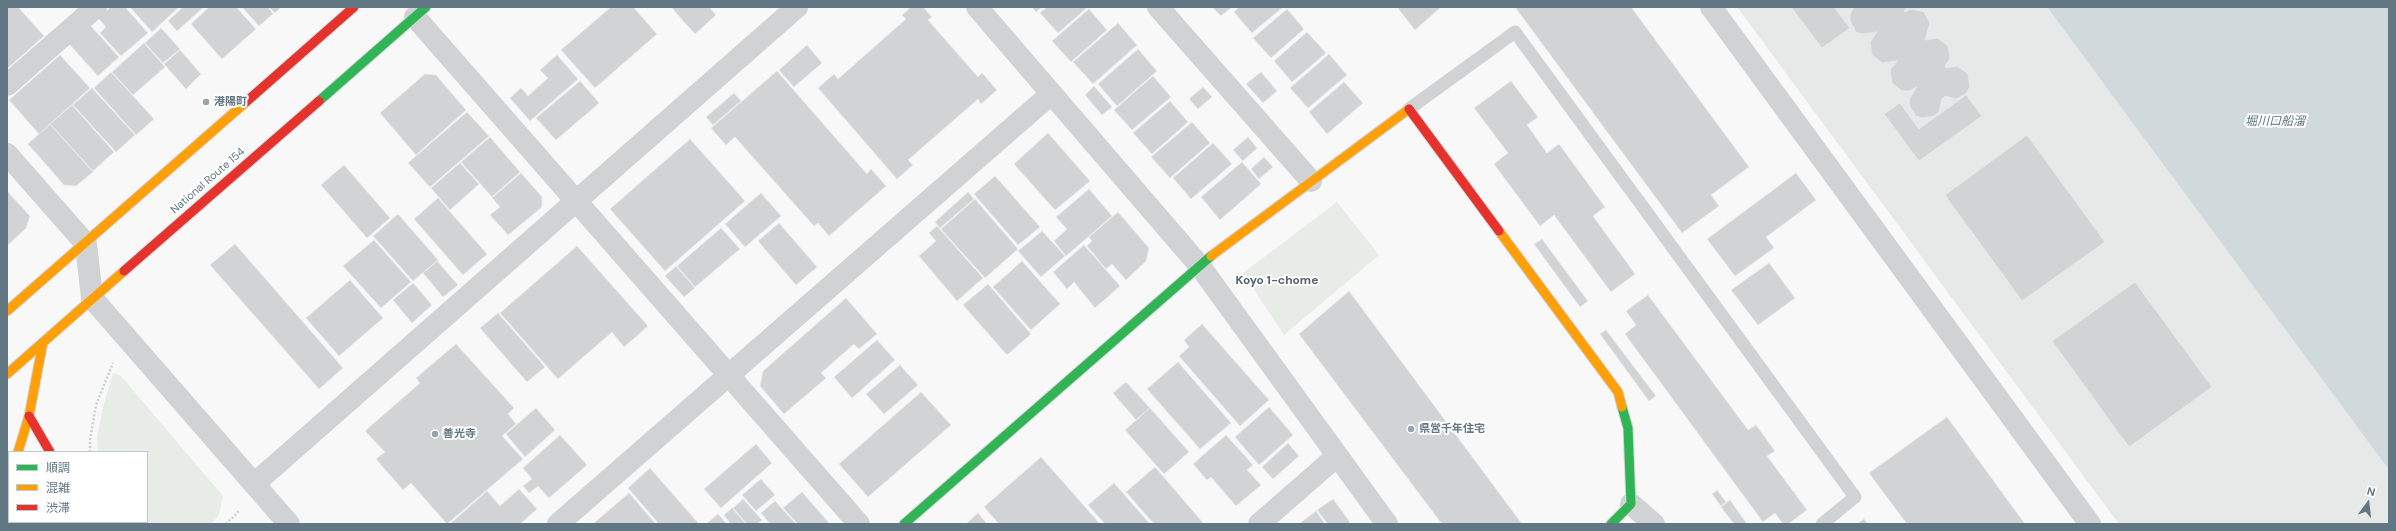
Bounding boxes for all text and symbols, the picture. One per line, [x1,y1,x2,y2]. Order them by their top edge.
place label: 港陽町 [214,95,247,109]
marker: 港陽町 [201,97,211,107]
water label: 堀川口船溜 [2245,115,2305,129]
street label: National Route 154 [168,145,248,217]
district label: Koyo 1-chome [1236,274,1318,288]
place label: 県営千年住宅 [1419,422,1485,436]
marker: 県営千年住宅 [1406,424,1416,434]
place label: 善光寺 [443,427,476,441]
marker: 善光寺 [430,429,440,439]
legend [8,451,148,523]
text: 順調 [46,460,70,476]
text: 混雑 [46,480,70,496]
north arrow [2348,483,2388,523]
text: N [2365,484,2377,499]
text: 渋滞 [46,500,70,516]

